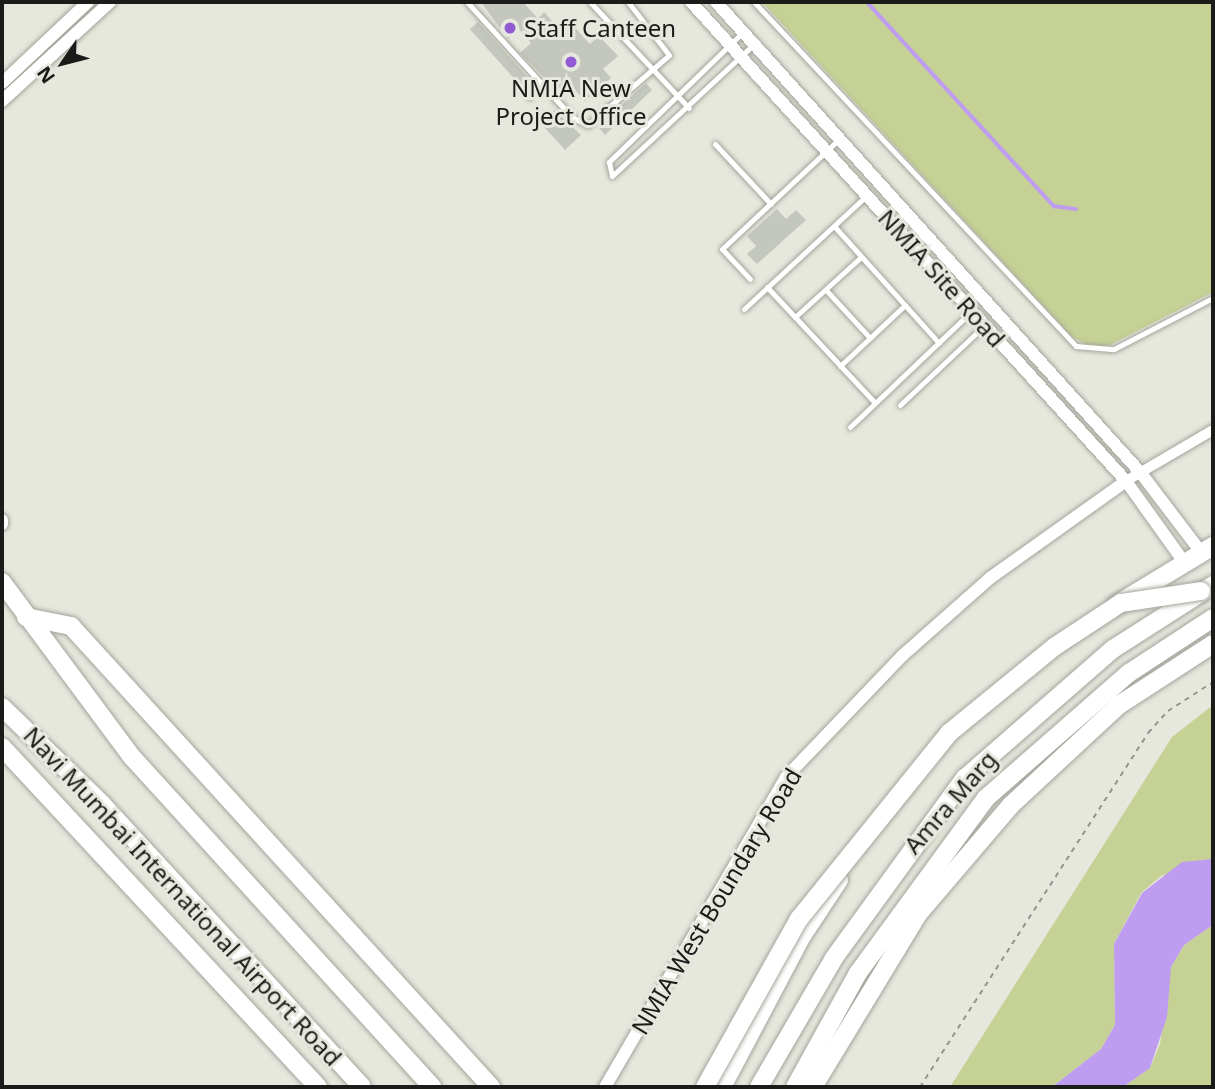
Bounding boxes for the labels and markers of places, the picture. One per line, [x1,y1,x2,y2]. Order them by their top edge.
place label: Staff Canteen [524,14,676,42]
marker: Staff Canteen [502,20,518,36]
marker: NMIA New Project Office [563,54,579,70]
place label: NMIA New Project Office [495,74,647,130]

